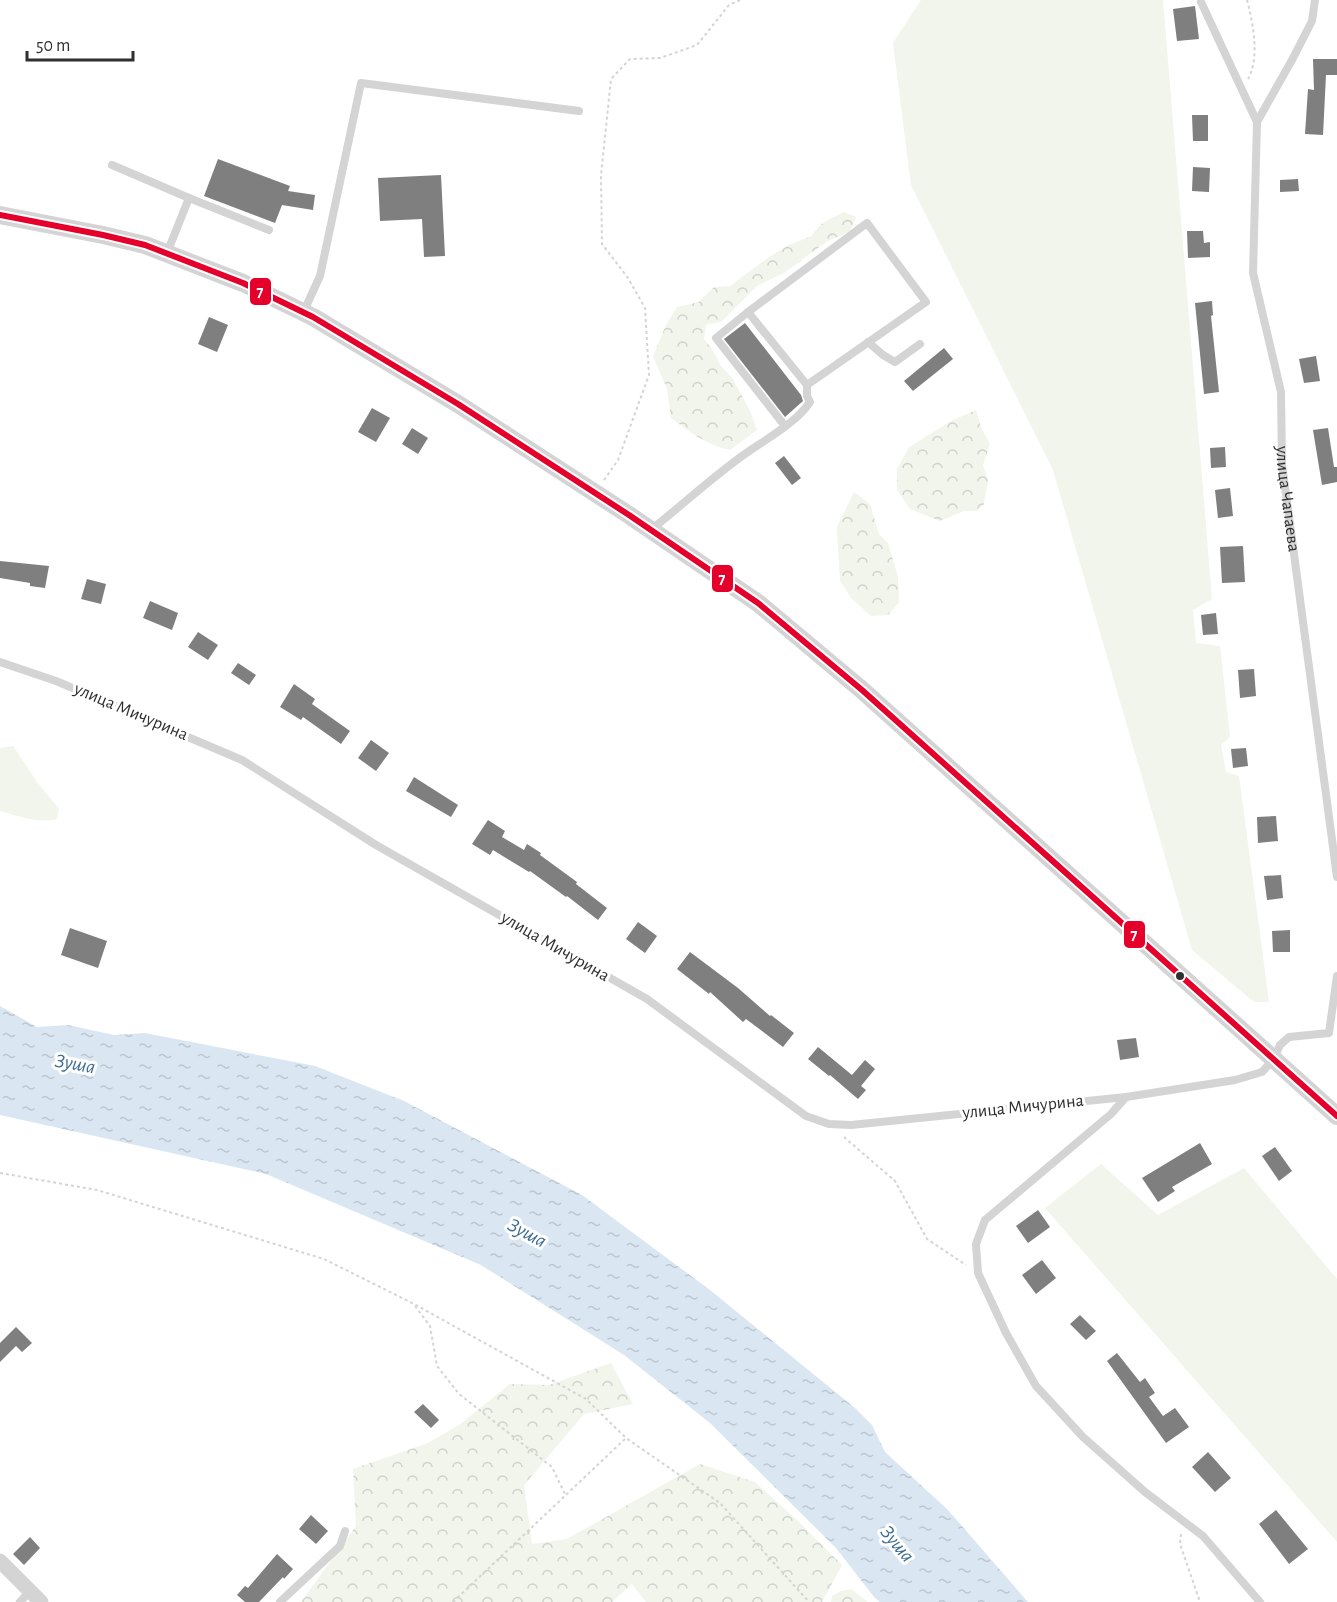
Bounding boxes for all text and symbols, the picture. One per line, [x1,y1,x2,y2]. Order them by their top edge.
scale bar [27,24,134,62]
text: 50 m [36,37,70,55]
line badge: 7 [249,277,272,306]
text: 7 [257,284,264,300]
street label: улица Чапаева [1273,445,1303,553]
line badge: 7 [711,564,734,593]
text: 7 [719,571,726,587]
street label: улица Мичурина [70,680,191,744]
street label: улица Мичурина [497,908,612,985]
line badge: 7 [1123,920,1146,949]
text: 7 [1131,927,1138,943]
unlabelled marker [1174,970,1186,982]
water label: Зуша [53,1051,97,1077]
street label: улица Мичурина [960,1092,1085,1122]
water label: Зуша [504,1215,550,1251]
water label: Зуша [876,1522,918,1566]

